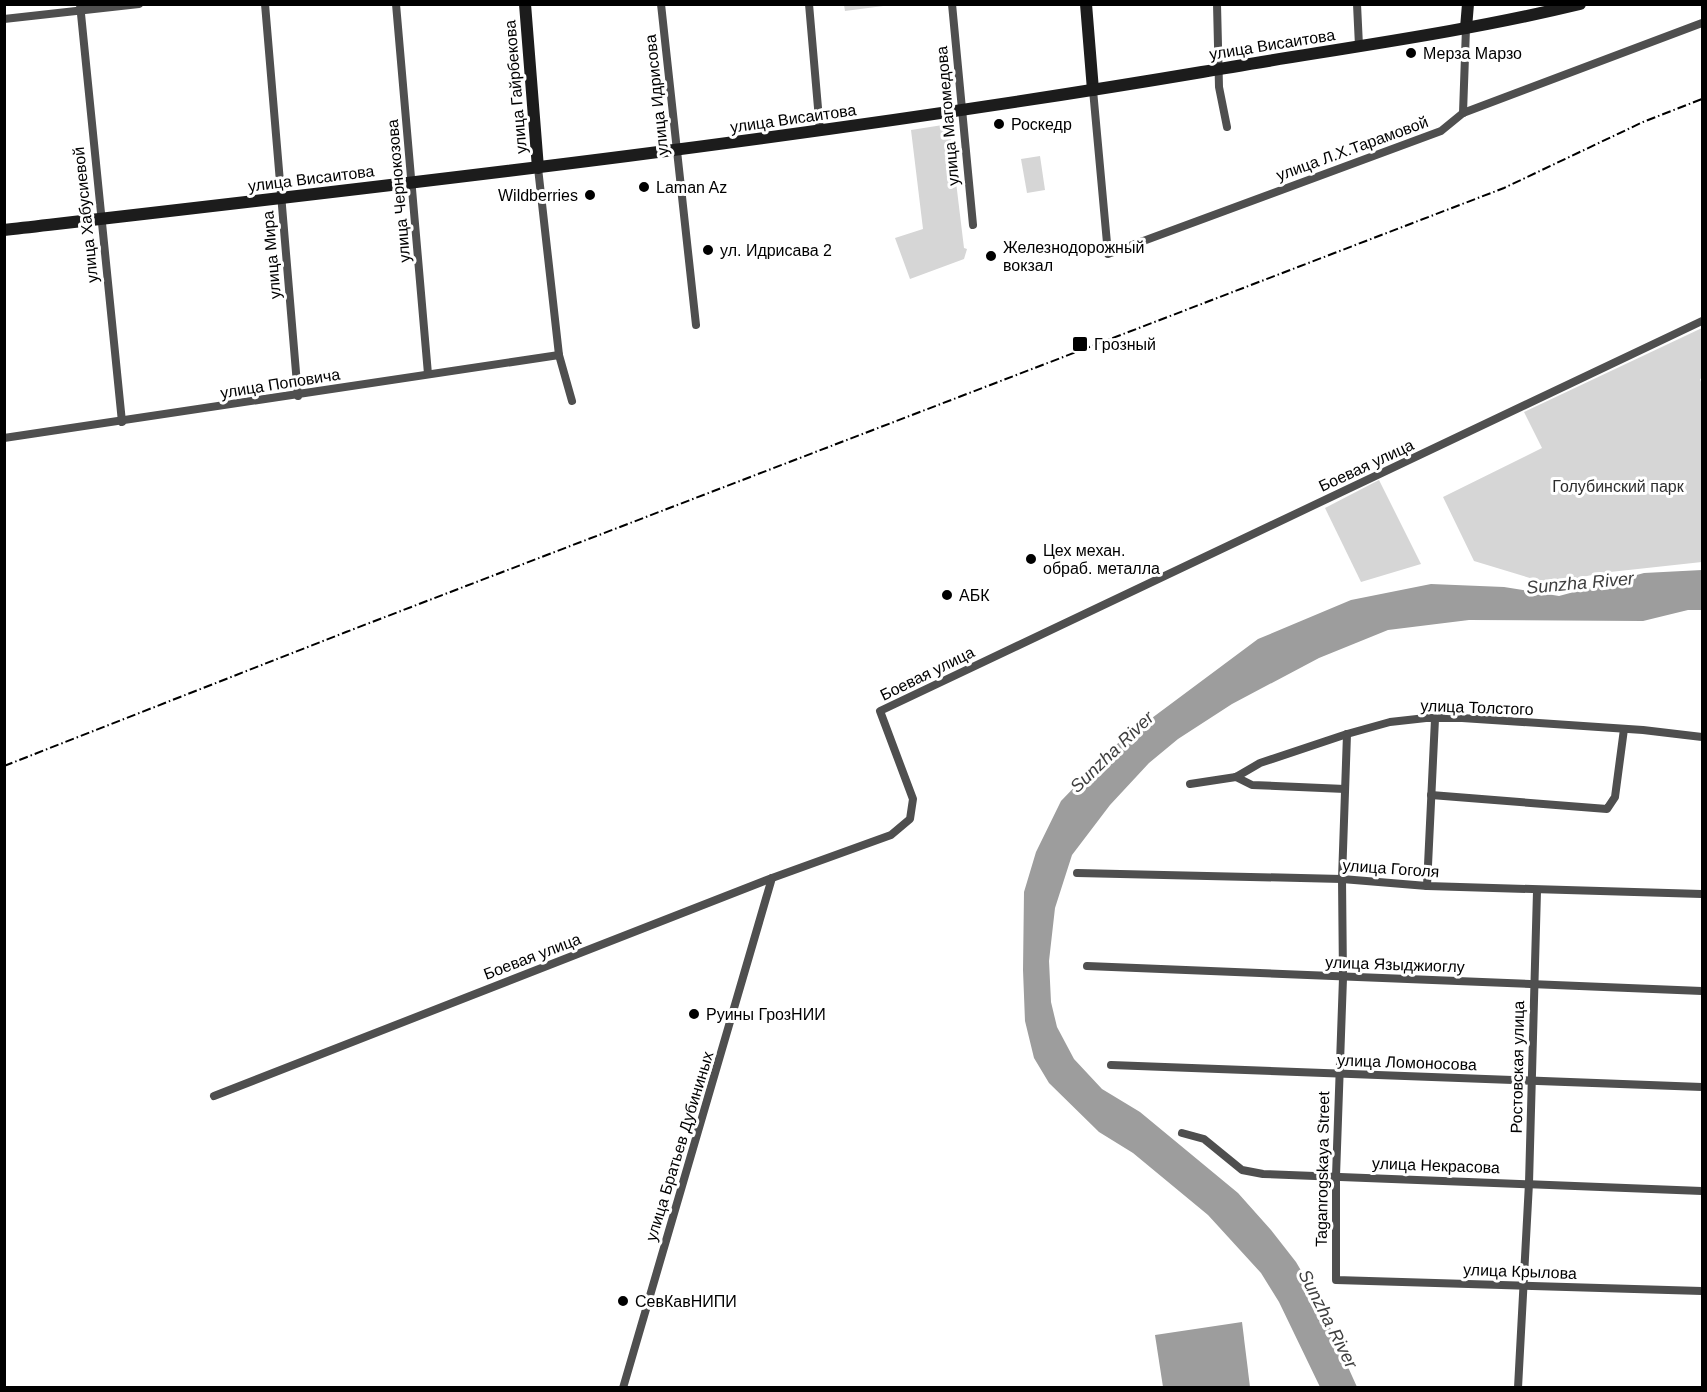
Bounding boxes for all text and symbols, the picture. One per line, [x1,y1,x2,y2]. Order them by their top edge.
street label: улица Гайрбекова [501,19,530,154]
street label: улица Висаитова [1208,26,1336,63]
street label: улица Идрисова [642,34,671,156]
street label: улица Магомедова [933,45,962,187]
place label: Мерза Марзо [1423,45,1522,62]
marker: Мерза Марзо [1404,46,1418,60]
street label: улица Висаитова [729,101,857,136]
street label: улица Л.Х.Тарамовой [1274,113,1430,184]
place label: Роскедр [1011,116,1072,133]
marker: Роскедр [992,117,1006,131]
street label: улица Чернокозова [384,118,413,263]
street label: улица Хабусиевой [70,146,101,284]
street label: улица Висаитова [247,162,375,195]
place label: Laman Az [656,179,727,196]
marker: Laman Az [637,180,651,194]
place label: Wildberries [498,187,578,204]
marker: Wildberries [583,188,597,202]
street label: улица Мира [259,210,284,300]
place label: Железнодорожный вокзал [1003,239,1144,274]
place label: ул. Идрисава 2 [720,242,832,259]
marker: ул. Идрисава 2 [701,243,715,257]
marker: Железнодорожный вокзал [984,249,998,263]
marker: Грозный [1071,335,1089,353]
place label: Грозный [1094,336,1156,353]
street label: улица Поповича [219,366,341,401]
street label: Боевая улица [1316,436,1416,495]
park label: Голубинский парк [1552,478,1685,495]
place label: Цех механ. обраб. металла [1043,542,1160,577]
marker: Цех механ. обраб. металла [1024,552,1038,566]
water label: Sunzha River [1525,568,1636,598]
place label: АБК [959,587,990,604]
marker: АБК [940,588,954,602]
street label: Боевая улица [877,643,977,704]
street label: улица Толстого [1420,697,1534,718]
water label: Sunzha River [1066,707,1159,797]
street label: улица Гоголя [1342,857,1440,880]
street label: Боевая улица [481,930,583,983]
street label: улица Языджиоглу [1325,954,1465,975]
street label: Ростовская улица [1508,1000,1527,1133]
place label: Руины ГрозНИИ [706,1006,826,1023]
marker: Руины ГрозНИИ [687,1007,701,1021]
street label: улица Братьев Дубининых [642,1049,716,1243]
street label: улица Ломоносова [1337,1052,1477,1073]
street label: Taganrogskaya Street [1313,1090,1332,1247]
street label: улица Некрасова [1372,1155,1500,1176]
street label: улица Крылова [1463,1261,1577,1282]
water label: Sunzha River [1295,1266,1362,1373]
place label: СевКавНИПИ [635,1293,737,1310]
marker: СевКавНИПИ [616,1294,630,1308]

